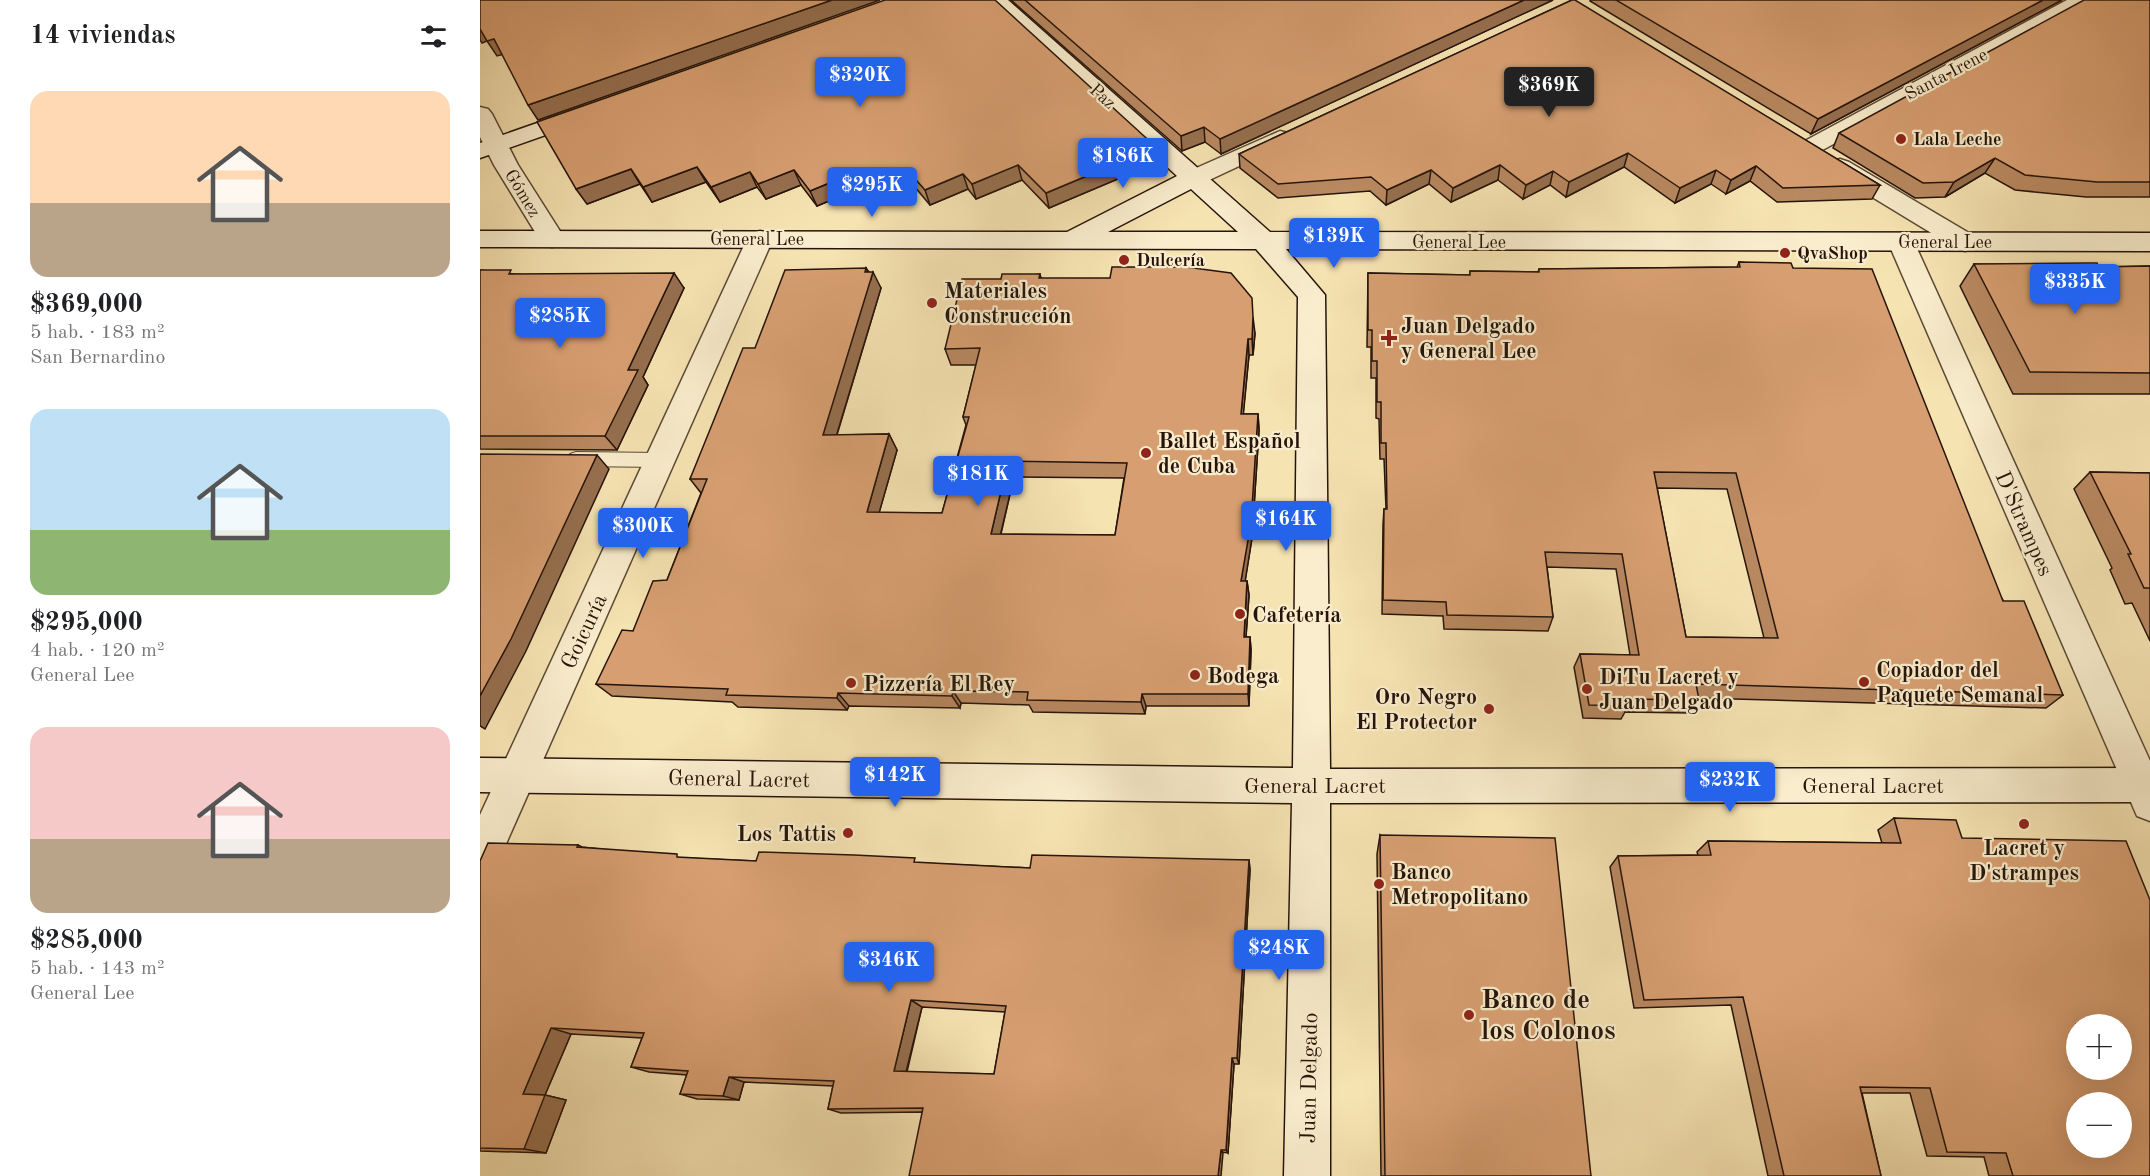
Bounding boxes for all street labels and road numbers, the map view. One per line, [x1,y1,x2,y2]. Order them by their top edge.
street label: Santa Irene [1902,46,1991,104]
street label: Paz [1086,81,1119,113]
street label: Gómez [501,166,543,221]
street label: General Lee [710,231,804,249]
street label: General Lee [1412,234,1506,252]
street label: General Lee [1898,234,1992,252]
street label: D'Strampes [1990,468,2056,580]
street label: Goicuría [558,591,612,673]
street label: General Lacret [668,768,810,792]
street label: General Lacret [1244,776,1386,798]
street label: General Lacret [1802,776,1944,798]
street label: Juan Delgado [1298,1012,1322,1144]

